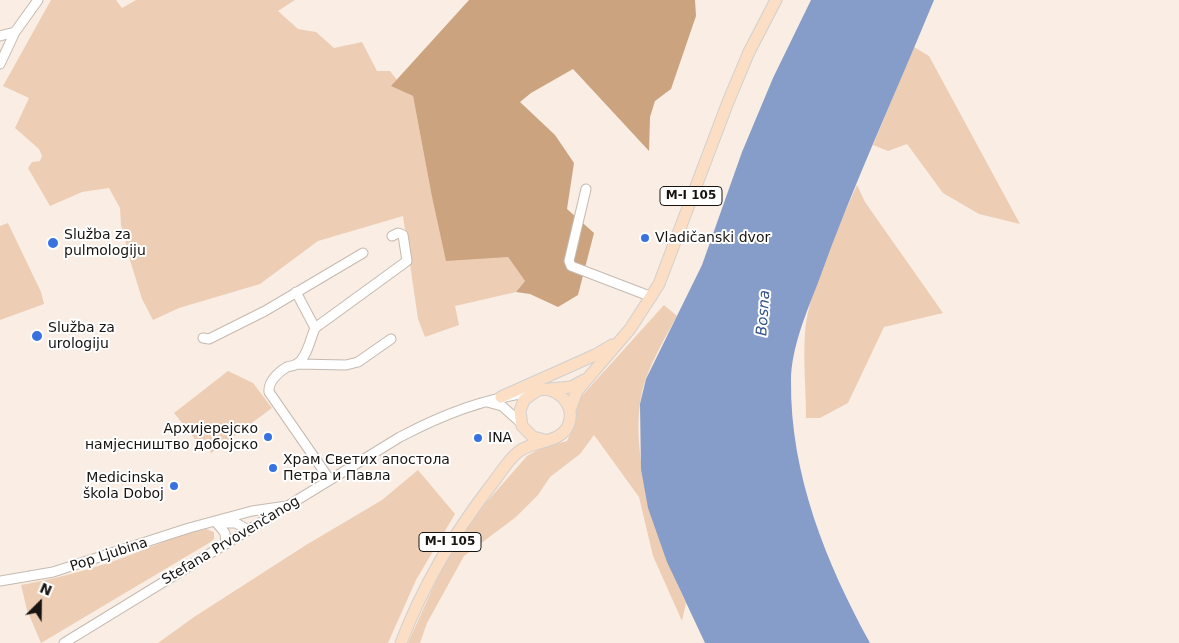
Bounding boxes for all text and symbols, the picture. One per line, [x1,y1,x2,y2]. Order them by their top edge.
road number: M-I 105 [660,187,722,206]
place label: Služba za pulmologiju [64,227,146,260]
place label: Vladičanski dvor [655,230,770,246]
marker: Vladičanski dvor [639,232,651,244]
marker: Služba za pulmologiju [46,236,60,250]
water label: Bosna [753,289,775,337]
place label: Služba za urologiju [48,320,115,352]
marker: Služba za urologiju [30,329,44,343]
place label: Архијерејско намјесништво добојско [85,421,258,454]
place label: INA [488,430,512,446]
marker: Архијерејско намјесништво добојско [262,431,274,443]
marker: INA [472,432,484,444]
place label: Храм Светих апостола Петра и Павла [283,452,450,484]
marker: Храм Светих апостола Петра и Павла [267,462,279,474]
place label: Medicinska škola Doboj [83,470,164,502]
marker: Medicinska škola Doboj [168,480,180,492]
street label: Stefana Prvovenčanog [159,493,303,589]
road number: M-I 105 [419,532,481,552]
street label: Pop Ljubina [68,535,150,575]
north arrow [15,578,65,628]
text: N [37,580,54,599]

